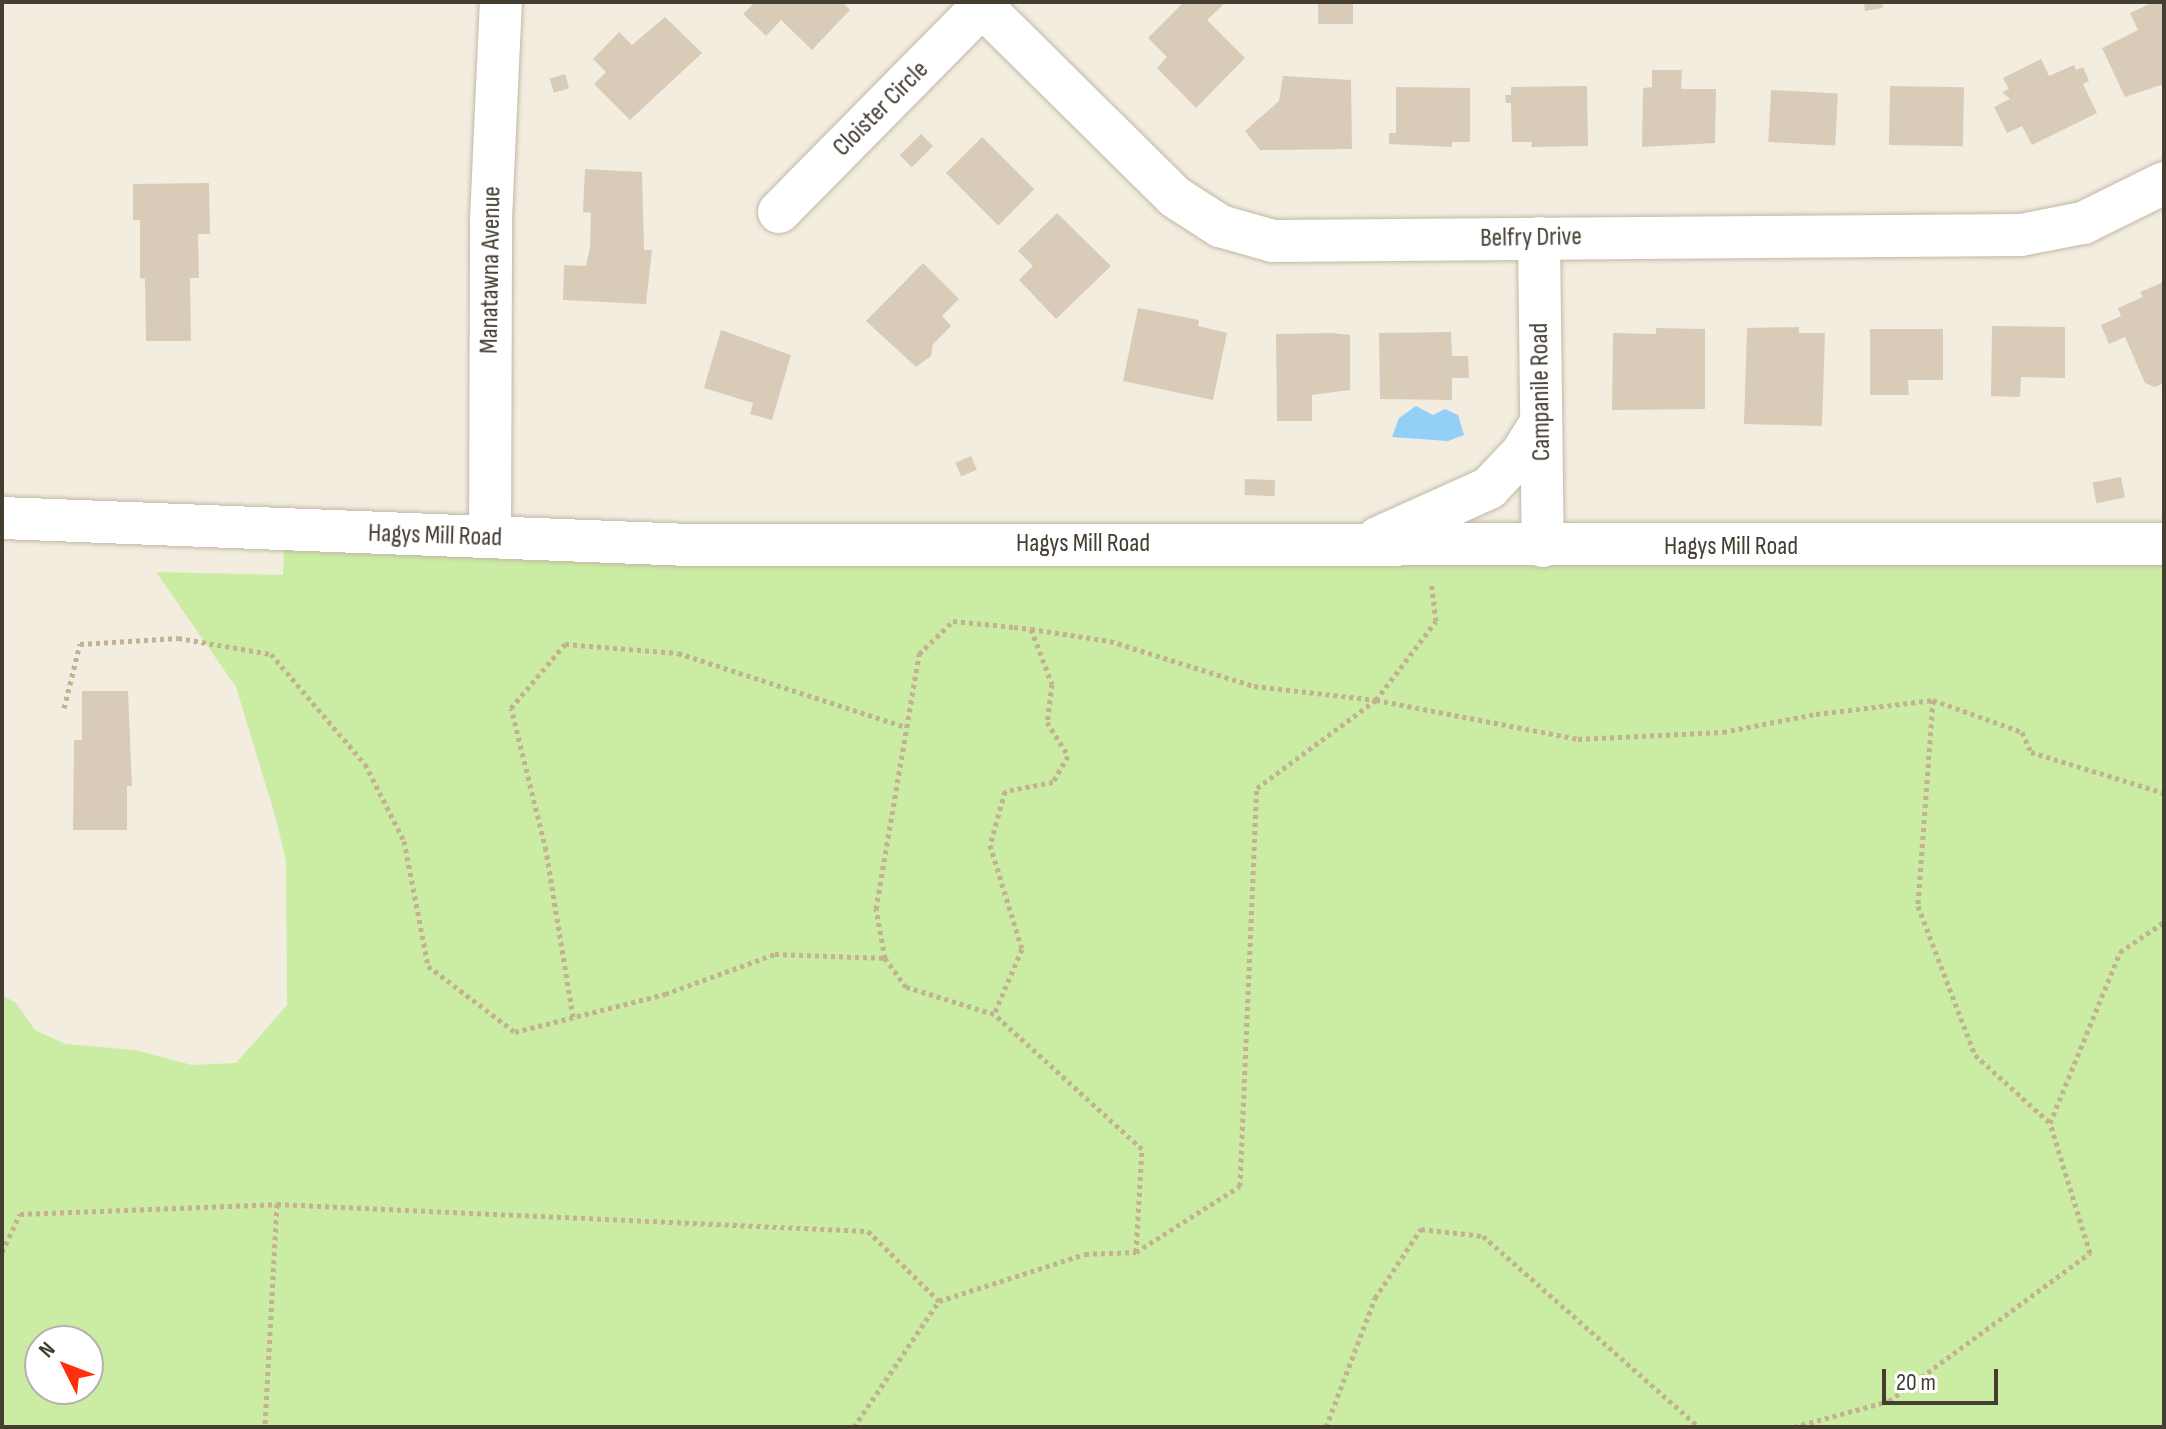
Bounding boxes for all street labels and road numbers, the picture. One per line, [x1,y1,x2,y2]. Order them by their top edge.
street label: Cloister Circle [827,55,935,163]
street label: Manatawna Avenue [474,186,508,354]
street label: Belfry Drive [1480,222,1582,254]
street label: Campanile Road [1524,323,1558,461]
street label: Hagys Mill Road [367,518,503,554]
street label: Hagys Mill Road [1016,528,1150,560]
street label: Hagys Mill Road [1664,531,1798,563]

